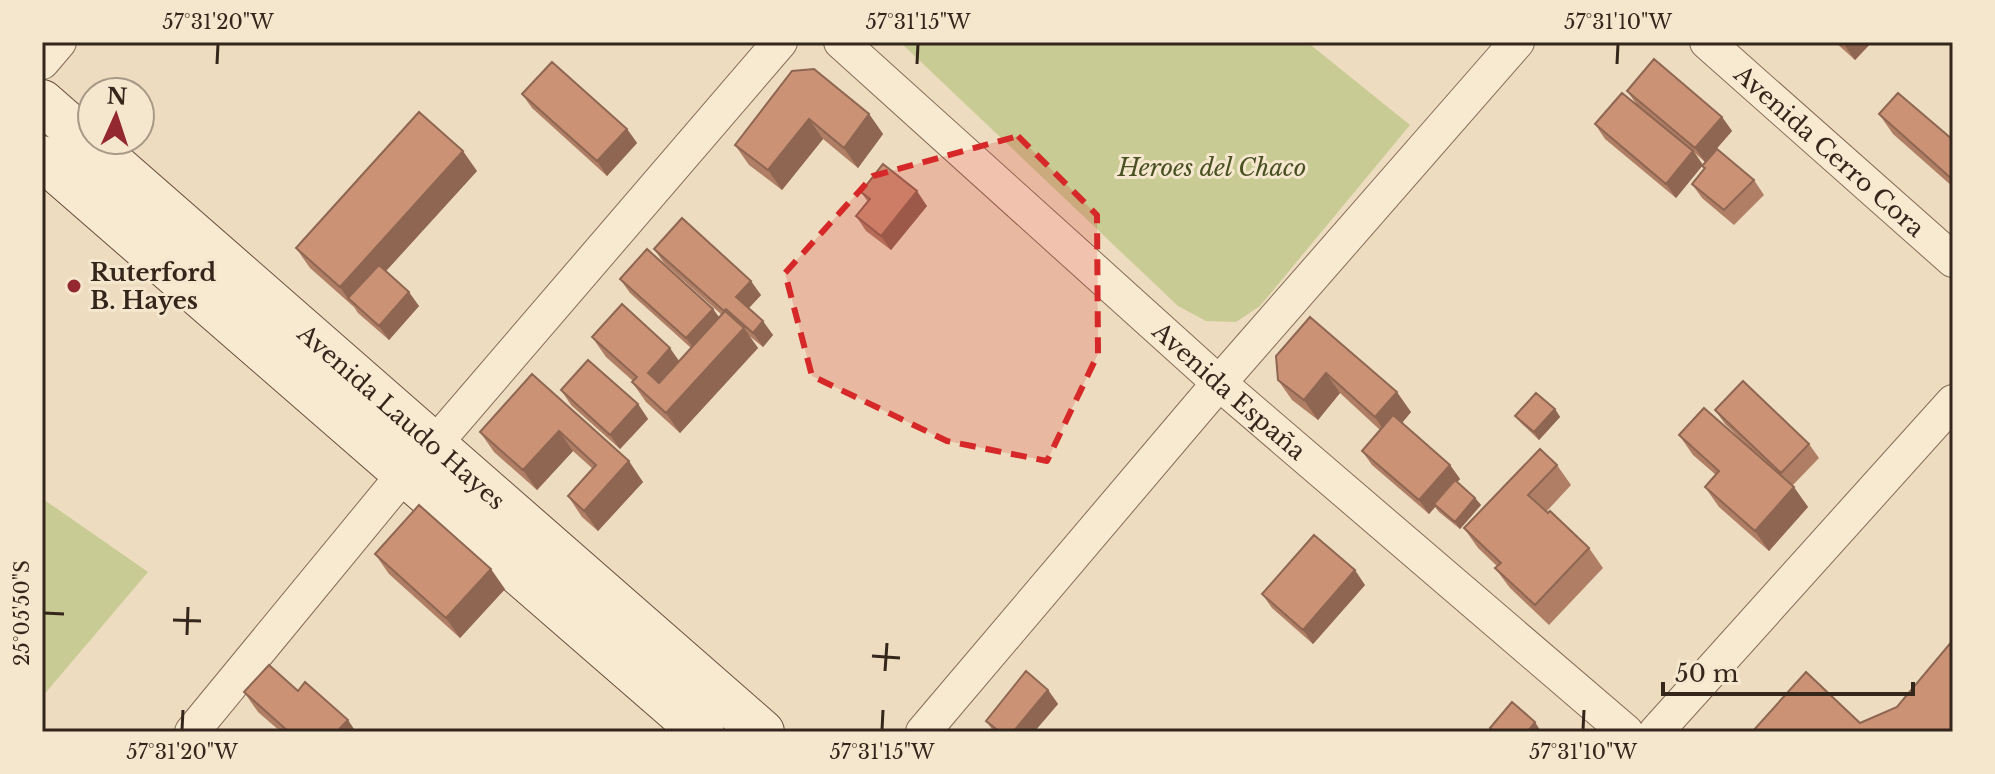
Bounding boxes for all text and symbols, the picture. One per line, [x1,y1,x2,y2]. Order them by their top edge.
text: 57°31'20"W [162,10,274,34]
text: 57°31'15"W [866,10,971,34]
text: 57°31'10"W [1564,10,1672,34]
street label: Avenida Cerro Cora [1728,58,1931,243]
north arrow [76,76,156,156]
text: N [106,83,128,111]
park label: Heroes del Chaco [1117,153,1306,182]
place label: Ruterford B. Hayes [90,258,216,315]
marker: Ruterford B. Hayes [65,277,83,295]
street label: Avenida España [1146,315,1312,466]
street label: Avenida Laudo Hayes [291,318,511,515]
text: 25°05'50"S [10,560,34,666]
scale bar [1663,646,1913,696]
text: 50 m [1675,659,1739,688]
text: 57°31'20"W [126,740,238,764]
text: 57°31'15"W [830,740,935,764]
text: 57°31'10"W [1529,740,1637,764]

